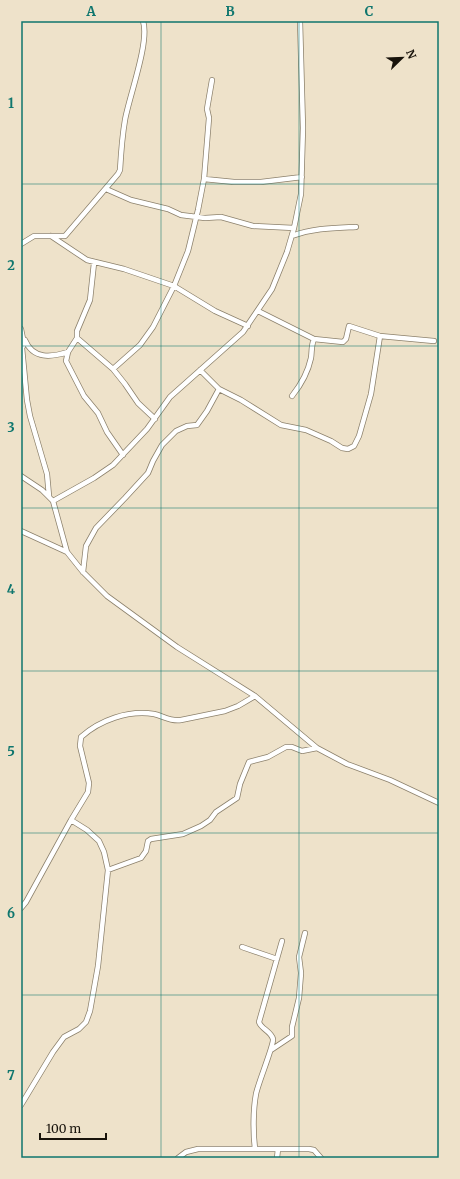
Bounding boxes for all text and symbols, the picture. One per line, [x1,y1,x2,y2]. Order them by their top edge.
text: A [85,3,96,20]
text: B [225,3,235,20]
text: C [365,3,374,20]
north arrow [382,38,422,78]
text: N [403,47,419,61]
text: 1 [8,95,14,112]
text: 2 [7,257,15,274]
text: 3 [7,419,15,436]
text: 4 [7,581,16,598]
text: 5 [7,743,15,760]
text: 6 [7,905,15,922]
text: 7 [7,1067,15,1084]
scale bar [40,1115,106,1141]
text: 100 m [46,1121,81,1136]

